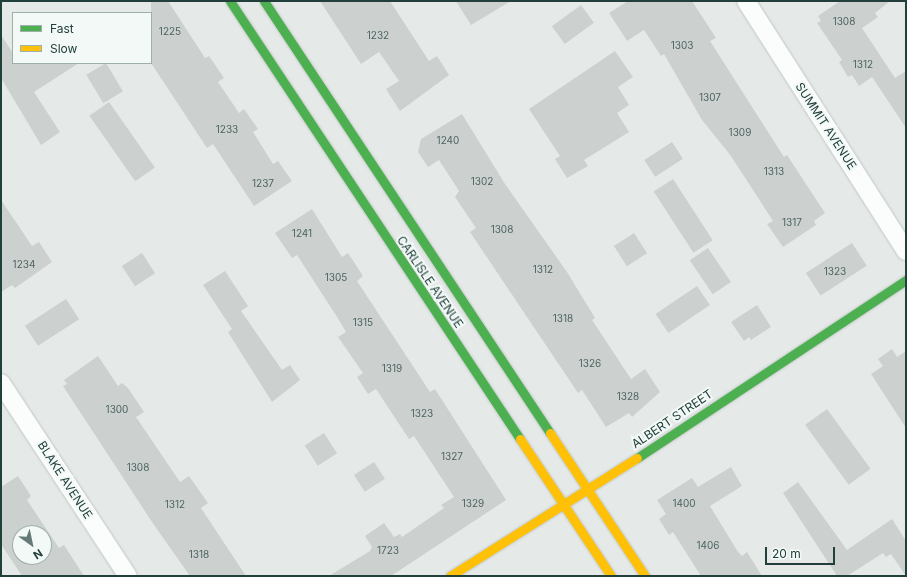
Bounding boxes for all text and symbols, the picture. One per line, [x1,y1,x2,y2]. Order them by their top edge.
legend [12,12,152,64]
house number: 1308 [833,16,855,28]
text: Fast [50,21,74,36]
house number: 1225 [159,26,181,38]
house number: 1232 [367,30,389,42]
house number: 1303 [671,40,693,52]
text: Slow [50,41,77,56]
house number: 1312 [853,59,873,71]
street label: SUMMIT AVENUE [793,80,859,172]
house number: 1307 [699,92,721,104]
house number: 1233 [216,124,238,136]
house number: 1309 [729,127,751,139]
house number: 1240 [437,135,459,147]
house number: 1313 [764,166,784,178]
house number: 1302 [471,176,493,188]
house number: 1237 [252,178,274,190]
house number: 1317 [782,217,802,229]
house number: 1308 [491,224,513,236]
house number: 1241 [292,228,312,240]
street label: CARLISLE AVENUE [394,233,466,331]
house number: 1234 [13,259,35,271]
house number: 1312 [533,264,553,276]
house number: 1323 [824,266,846,278]
house number: 1305 [325,272,347,284]
house number: 1318 [553,313,573,325]
house number: 1315 [353,317,373,329]
house number: 1326 [579,358,601,370]
house number: 1319 [382,363,402,375]
street label: ALBERT STREET [629,387,715,451]
house number: 1328 [617,391,639,403]
house number: 1300 [106,404,128,416]
house number: 1323 [411,408,433,420]
street label: BLAKE AVENUE [35,438,95,522]
house number: 1327 [441,451,463,463]
house number: 1308 [127,462,149,474]
house number: 1329 [462,498,484,510]
house number: 1400 [672,498,696,510]
house number: 1312 [165,499,185,511]
north arrow [12,525,52,565]
scale bar [767,539,837,565]
house number: 1406 [696,540,720,552]
house number: 1723 [377,545,399,557]
text: N [31,546,45,562]
text: 20 m [772,546,801,561]
house number: 1318 [189,549,209,561]

